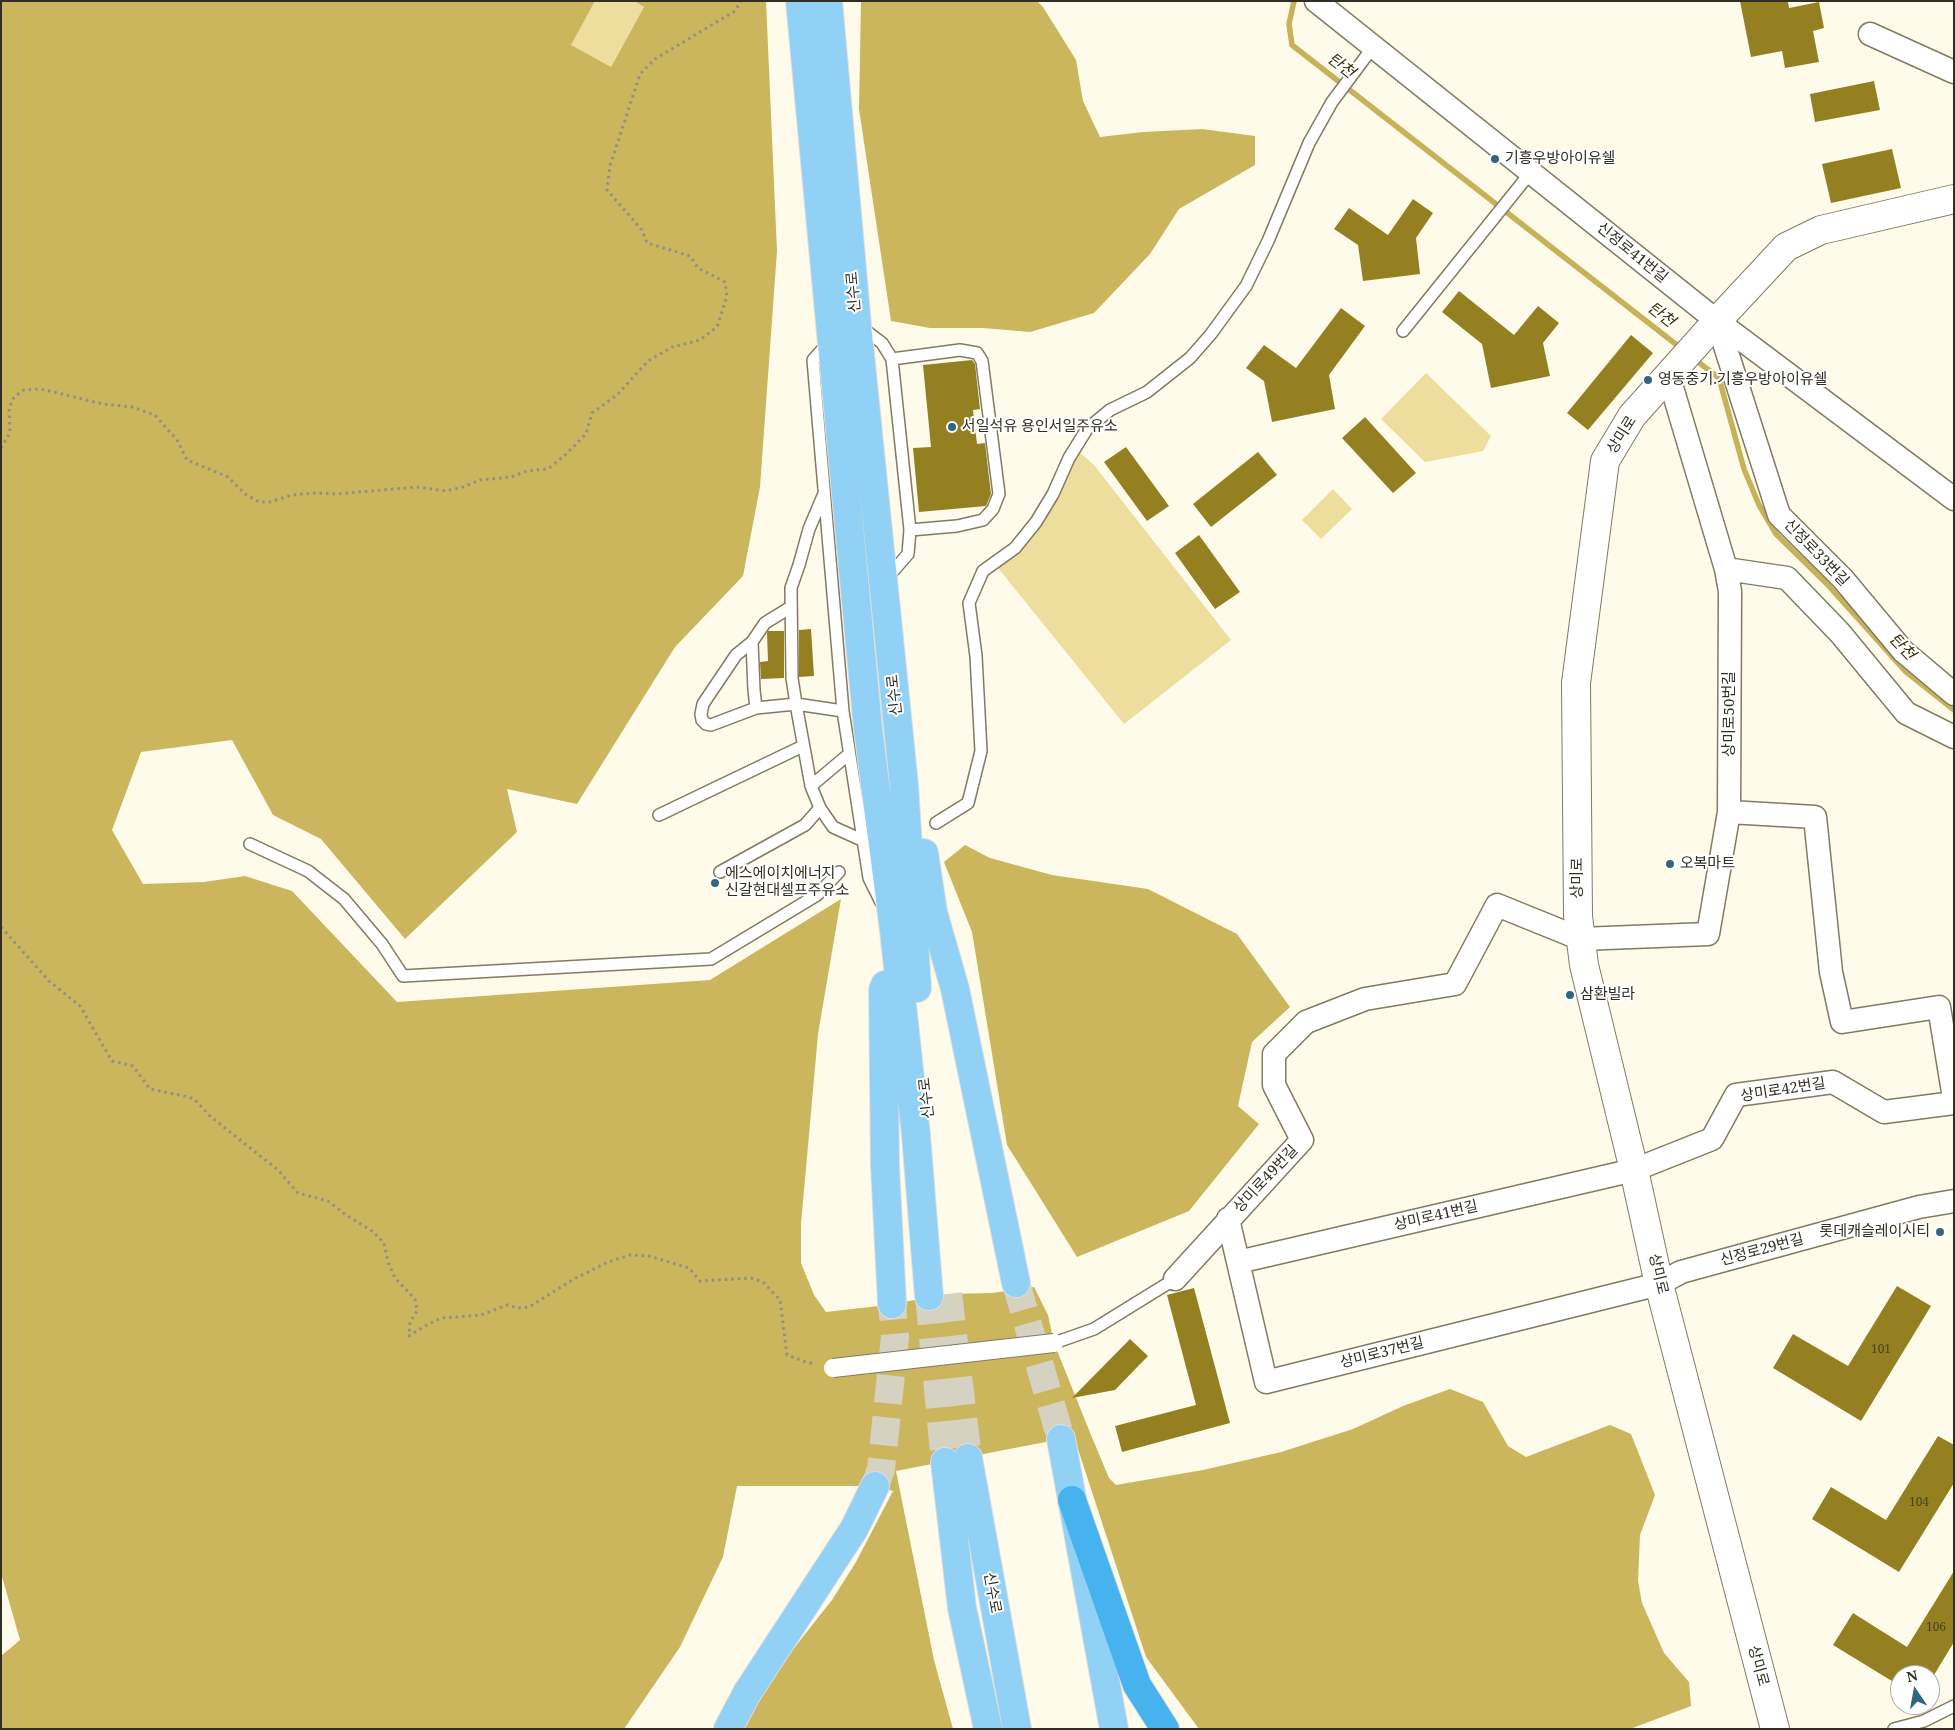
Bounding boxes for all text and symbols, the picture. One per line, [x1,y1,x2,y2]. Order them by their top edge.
water label: 탄천 [1323,49,1359,83]
place label: 기흥우방아이유쉘 [1505,150,1615,168]
marker: 기흥우방아이유쉘 [1489,153,1501,165]
street label: 신정로41번길 [1593,219,1671,287]
street label: 신수로 [843,271,865,313]
water label: 탄천 [1643,298,1679,332]
place label: 영동중기.기흥우방아이유쉘 [1658,371,1827,389]
marker: 영동중기.기흥우방아이유쉘 [1642,374,1654,386]
street label: 상미로 [1603,413,1641,457]
place label: 서일석유 용인서일주유소 [962,418,1118,436]
marker: 서일석유 용인서일주유소 [946,421,958,433]
street label: 신정로33번길 [1780,516,1852,590]
water label: 탄천 [1885,630,1919,664]
street label: 상미로50번길 [1721,671,1739,757]
street label: 신수로 [884,673,906,717]
place label: 오복마트 [1680,855,1735,873]
street label: 상미로 [1569,857,1587,899]
marker: 오복마트 [1664,858,1676,870]
place label: 에스에이치에너지 신갈현대셀프주유소 [725,865,849,900]
marker: 에스에이치에너지 신갈현대셀프주유소 [709,877,721,889]
place label: 삼환빌라 [1580,986,1635,1004]
marker: 삼환빌라 [1564,989,1576,1001]
street label: 상미로42번길 [1739,1074,1827,1106]
street label: 신수로 [916,1076,938,1120]
street label: 상미로49번길 [1230,1141,1302,1217]
street label: 상미로41번길 [1392,1198,1480,1234]
place label: 롯데캐슬레이시티 [1820,1223,1930,1241]
marker: 롯데캐슬레이시티 [1934,1226,1946,1238]
street label: 신정로29번길 [1718,1230,1806,1270]
street label: 상미로 [1645,1252,1671,1296]
street label: 상미로37번길 [1338,1334,1426,1372]
house number: 101 [1871,1343,1891,1357]
house number: 104 [1909,1496,1929,1510]
street label: 신수로 [980,1571,1004,1615]
house number: 106 [1926,1621,1946,1635]
street label: 상미로 [1744,1644,1772,1688]
north arrow [1890,1665,1940,1715]
text: N [1905,1665,1919,1686]

